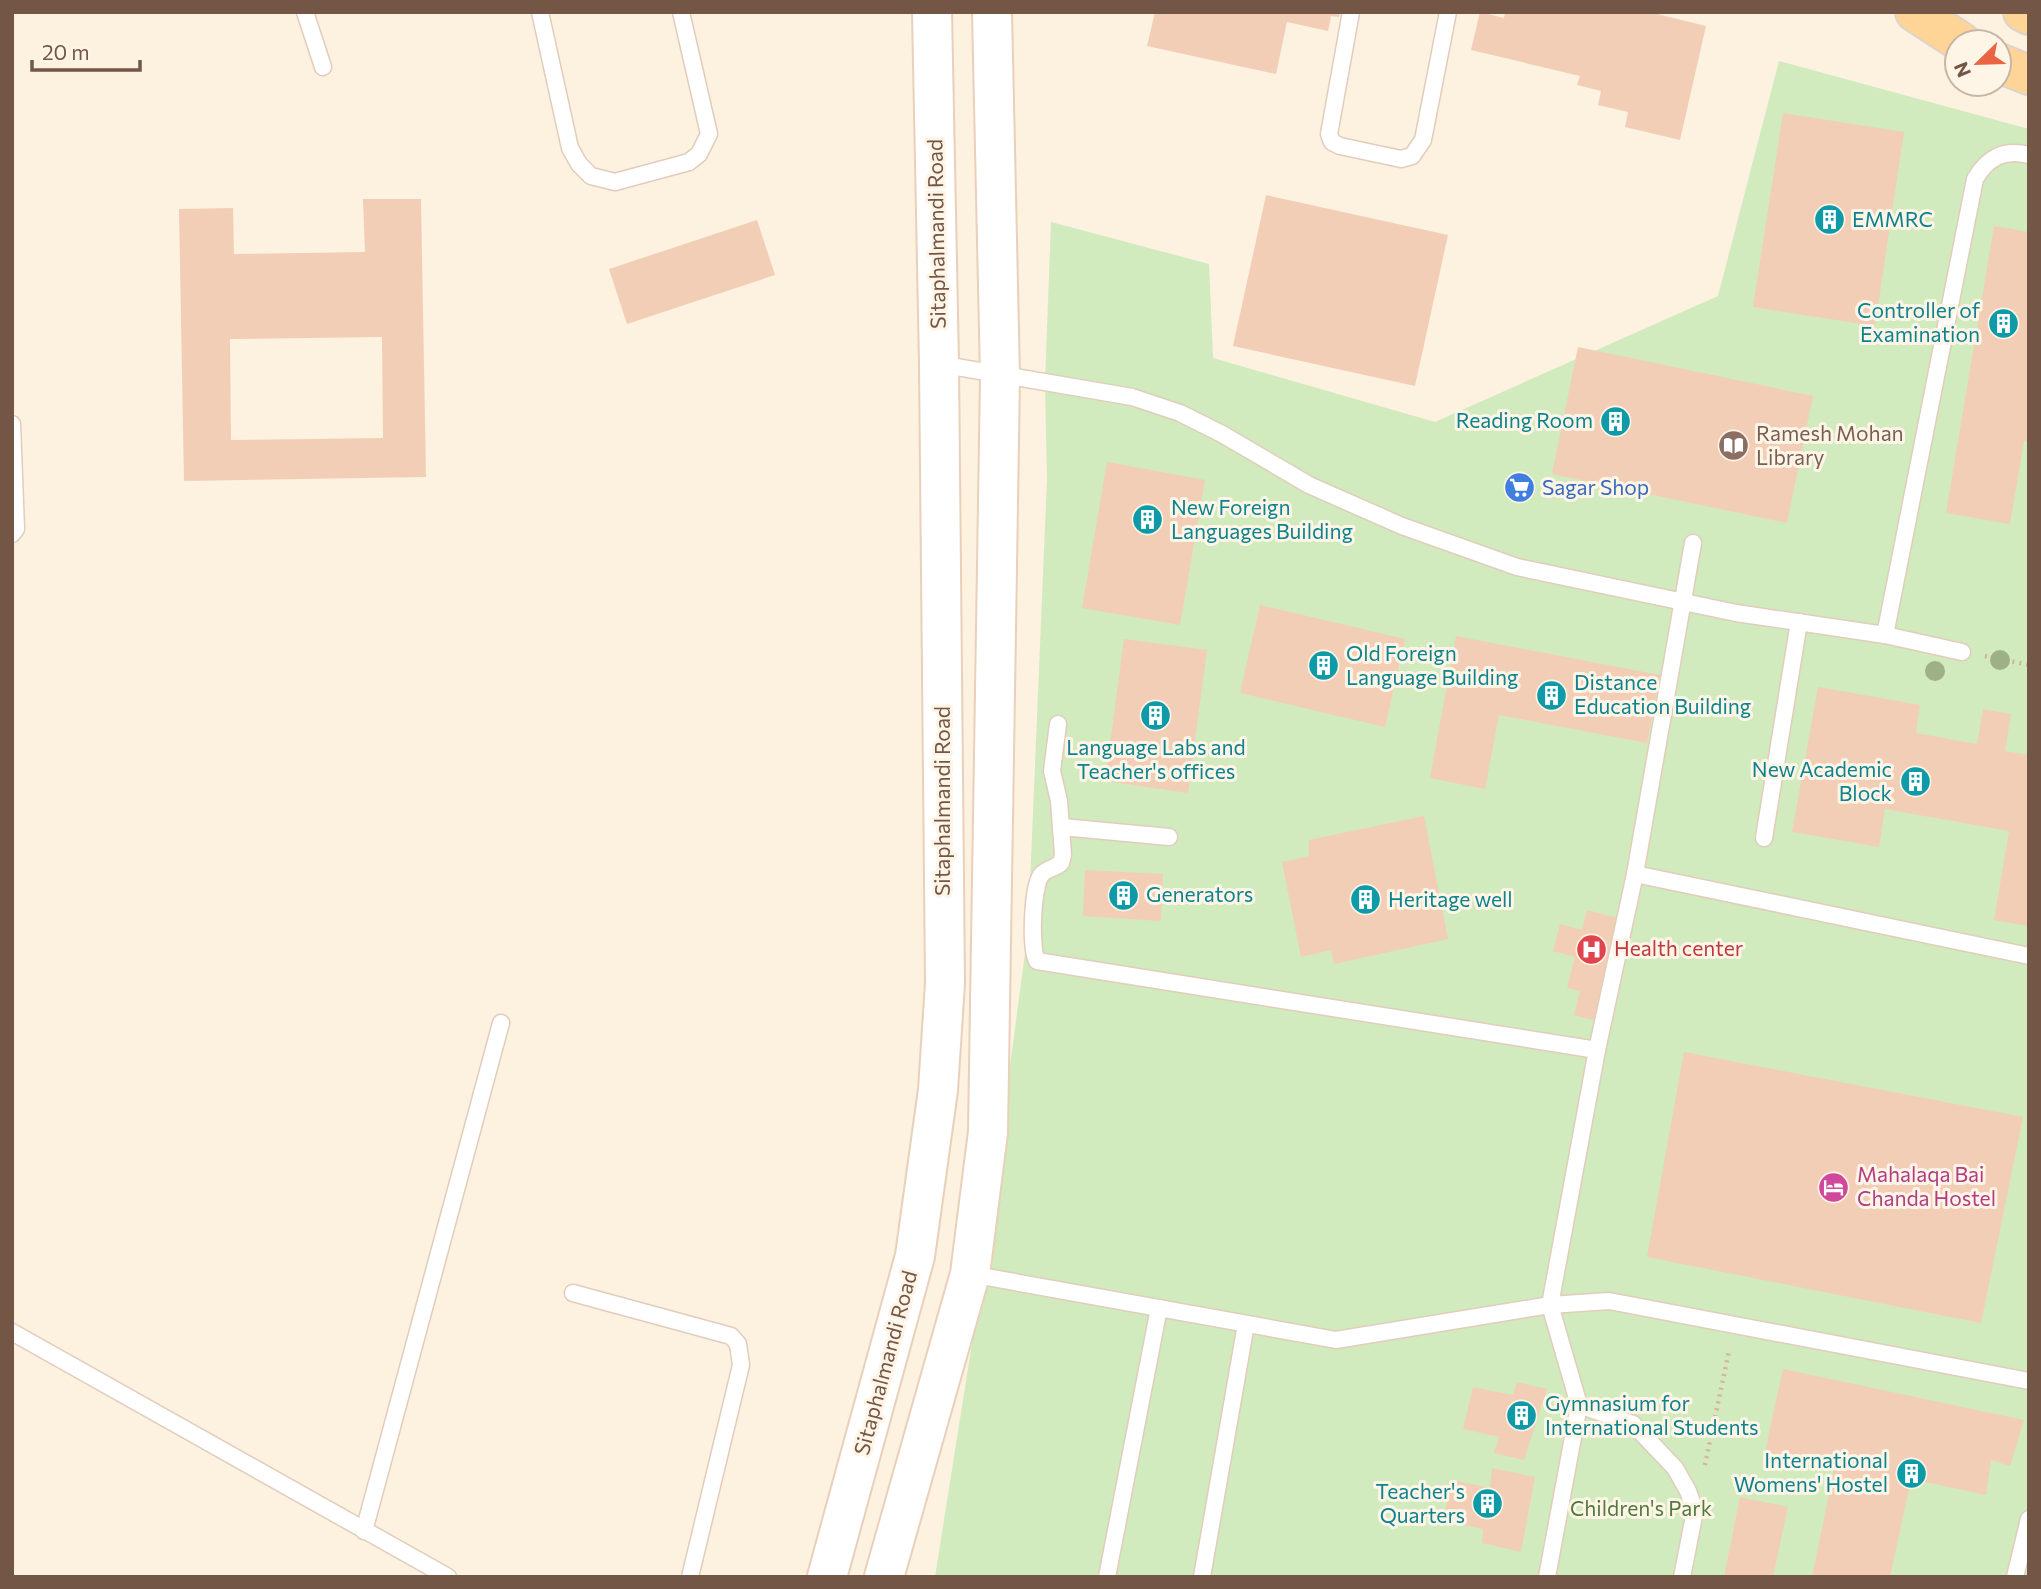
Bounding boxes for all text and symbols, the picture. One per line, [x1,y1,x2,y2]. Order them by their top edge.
scale bar [32,28,140,72]
north arrow [1943,28,2013,98]
text: 20 m [42,39,90,64]
text: N [1949,59,1975,81]
street label: Sitaphalmandi Road [921,139,950,329]
building icon: EMMRC [1812,203,1846,237]
place label: EMMRC [1852,206,1933,231]
place label: Controller of Examination [1857,297,1981,346]
building icon: Controller of Examination [1986,306,2020,340]
building icon: Reading Room [1599,404,1633,438]
place label: Reading Room [1456,407,1593,432]
place label: Ramesh Mohan Library [1756,420,1904,469]
library icon: Ramesh Mohan Library [1716,429,1750,463]
supermarket icon: Sagar Shop [1502,471,1536,505]
place label: Sagar Shop [1542,474,1649,499]
place label: New Foreign Languages Building [1171,494,1353,543]
building icon: New Foreign Languages Building [1131,503,1165,537]
place label: Old Foreign Language Building [1346,640,1518,689]
building icon: Old Foreign Language Building [1306,649,1340,683]
place label: Distance Education Building [1574,669,1751,718]
building icon: Distance Education Building [1534,678,1568,712]
building icon: Language Labs and Teacher's offices [1139,699,1173,733]
street label: Sitaphalmandi Road [929,706,954,896]
place label: Language Labs and Teacher's offices [1066,734,1246,783]
place label: New Academic Block [1752,756,1892,805]
building icon: New Academic Block [1898,765,1932,799]
building icon: Generators [1106,878,1140,912]
place label: Generators [1146,881,1253,906]
building icon: Heritage well [1348,883,1382,917]
place label: Heritage well [1388,886,1513,911]
hospital icon: Health center [1574,932,1608,966]
place label: Health center [1614,935,1743,960]
place label: Mahalaqa Bai Chanda Hostel [1857,1161,1996,1210]
hotel icon: Mahalaqa Bai Chanda Hostel [1817,1170,1851,1204]
street label: Sitaphalmandi Road [848,1268,921,1458]
place label: Gymnasium for International Students [1545,1390,1759,1439]
building icon: Gymnasium for International Students [1505,1399,1539,1433]
place label: International Womens' Hostel [1734,1447,1888,1496]
building icon: International Womens' Hostel [1894,1456,1928,1490]
place label: Teacher's Quarters [1375,1478,1465,1527]
building icon: Teacher's Quarters [1471,1487,1505,1521]
park label: Children's Park [1570,1495,1712,1520]

